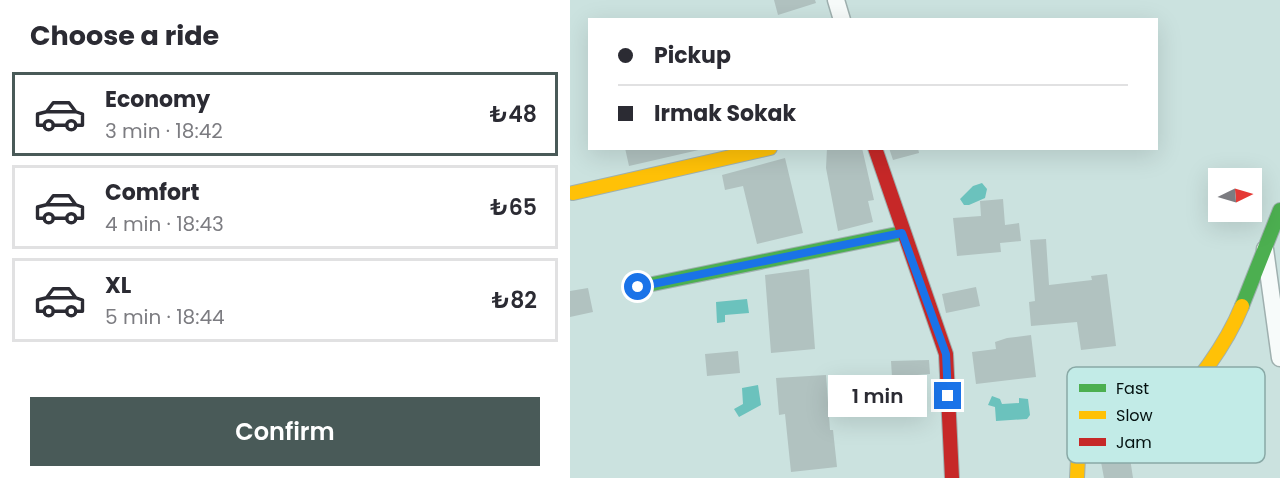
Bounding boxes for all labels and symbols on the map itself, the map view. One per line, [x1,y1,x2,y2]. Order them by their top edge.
north arrow [1208,168,1262,222]
route start [624,273,651,300]
legend [1067,367,1265,463]
callout: 1 min [828,375,927,417]
text: Fast [1116,377,1149,400]
route end [934,382,961,409]
text: Slow [1116,404,1153,427]
text: Jam [1116,431,1152,454]

